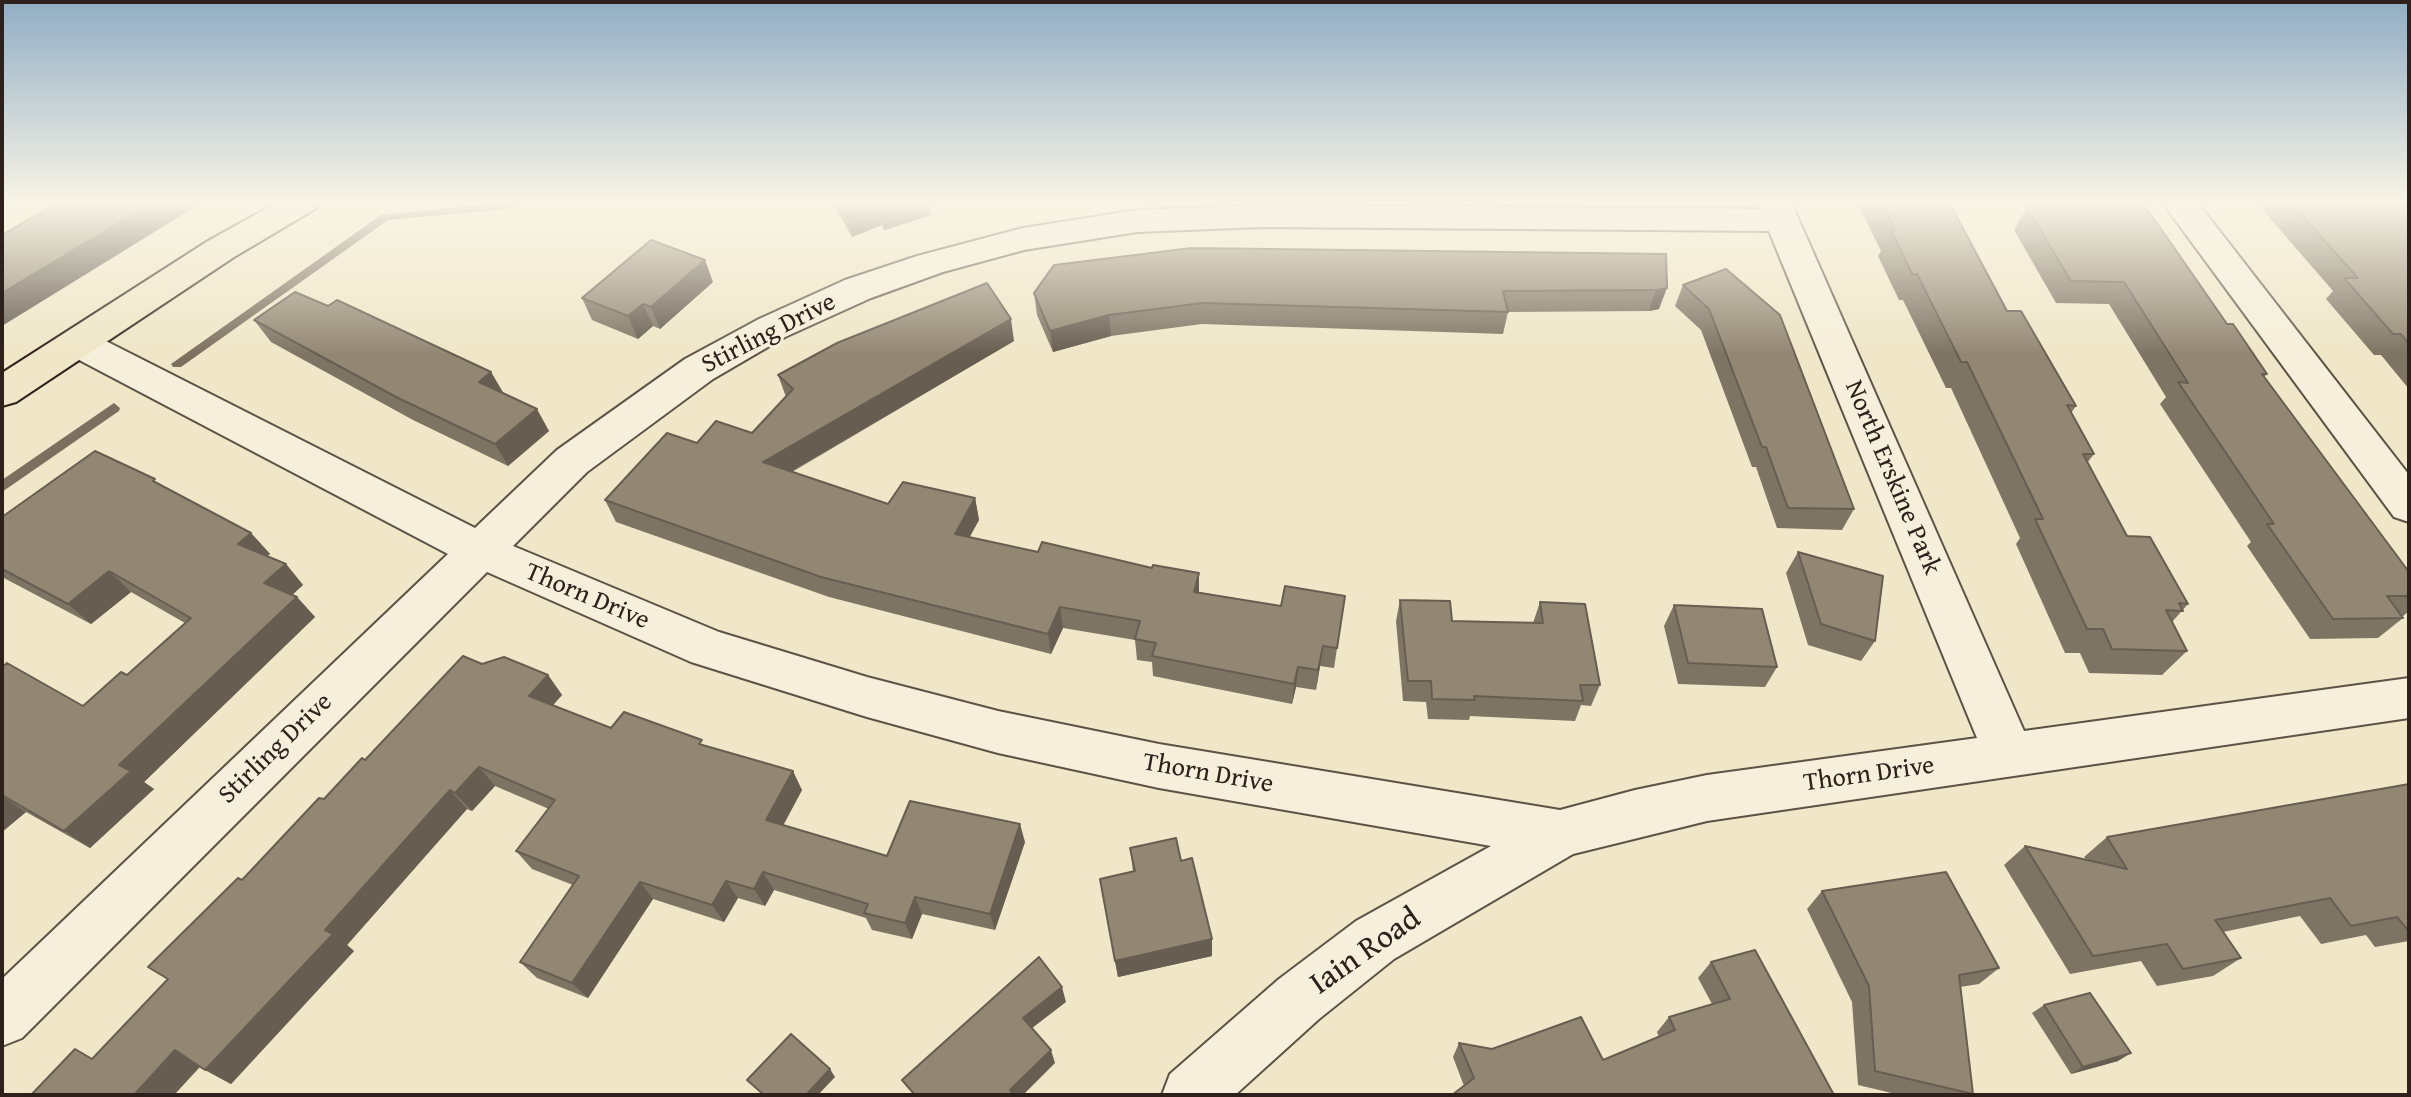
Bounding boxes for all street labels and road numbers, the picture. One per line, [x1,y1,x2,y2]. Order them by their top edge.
street label: Stirling Drive [697,287,841,381]
street label: North Erskine Park [1837,376,1947,580]
street label: Thorn Drive [520,557,654,637]
street label: Stirling Drive [213,687,339,811]
street label: Thorn Drive [1140,747,1276,801]
street label: Thorn Drive [1802,750,1936,800]
street label: Iain Road [1303,900,1429,1004]

